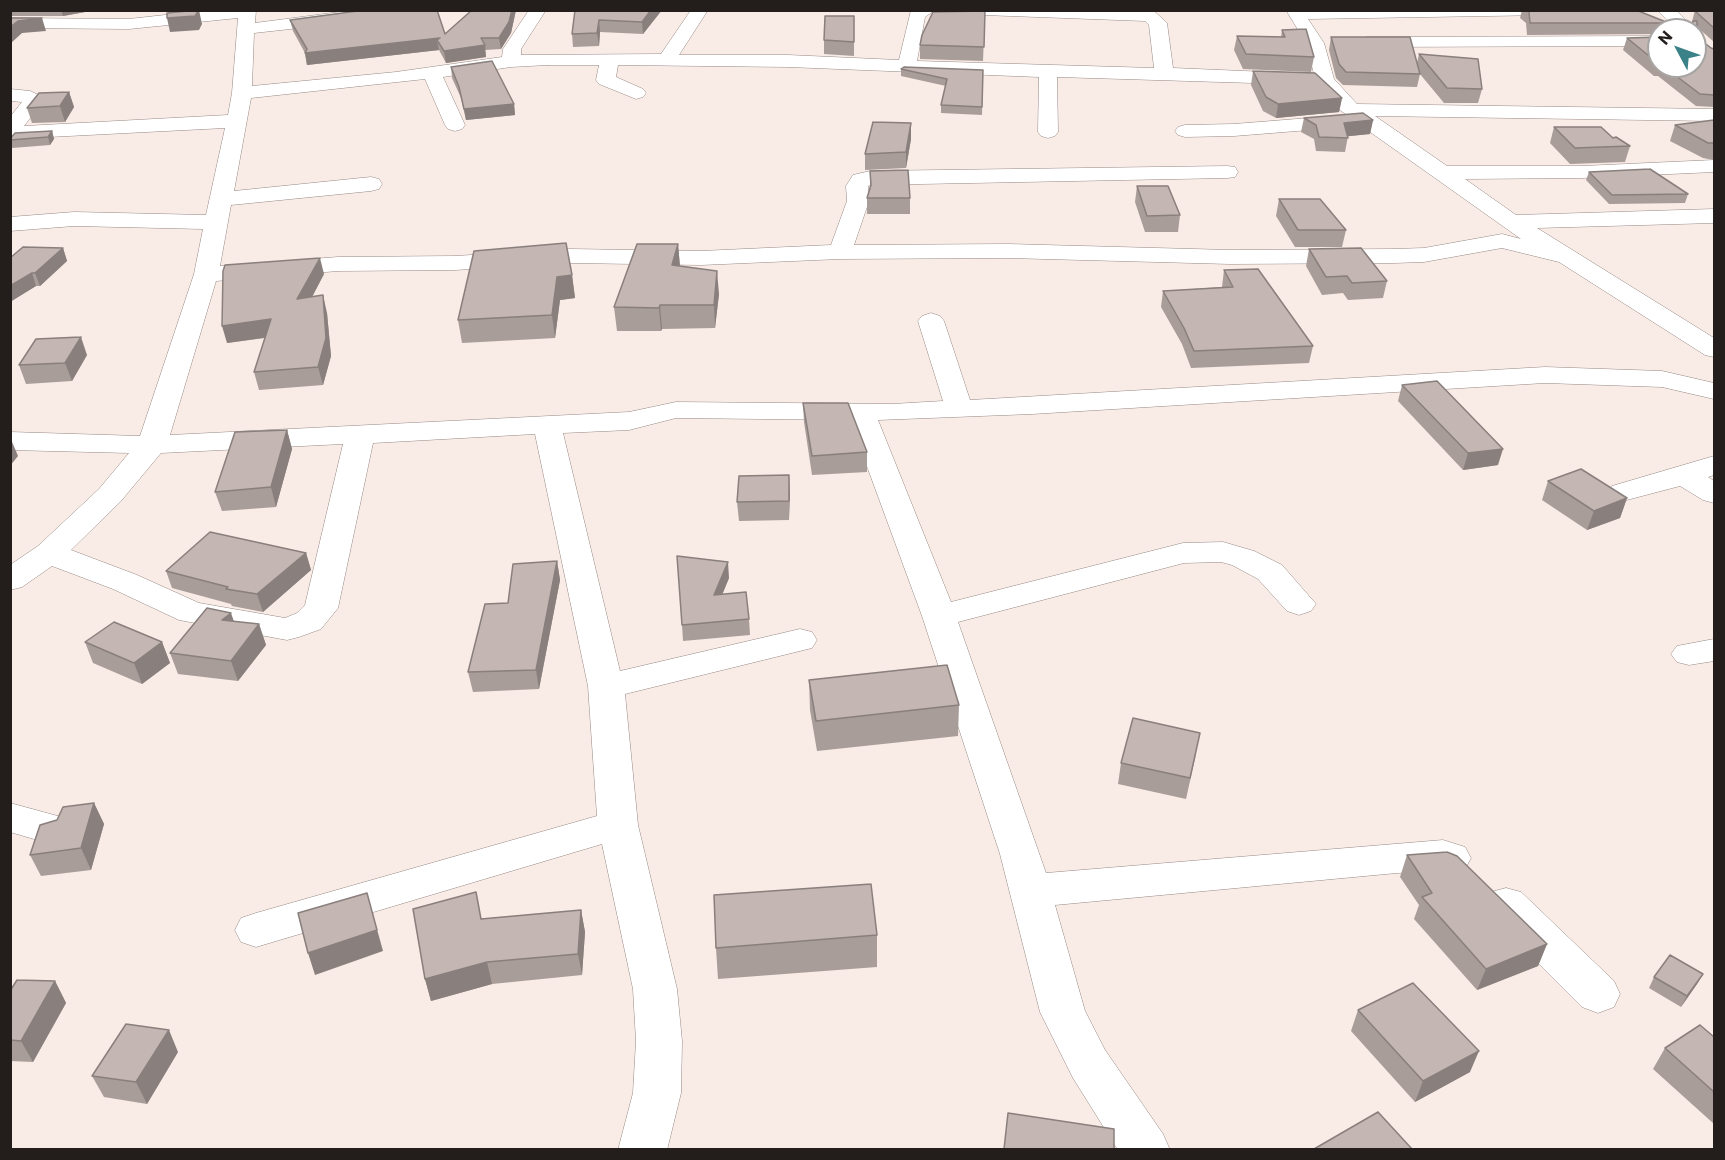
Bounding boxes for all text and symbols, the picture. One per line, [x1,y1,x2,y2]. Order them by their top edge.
north arrow [1647,18,1707,78]
text: N [1653,26,1676,48]

